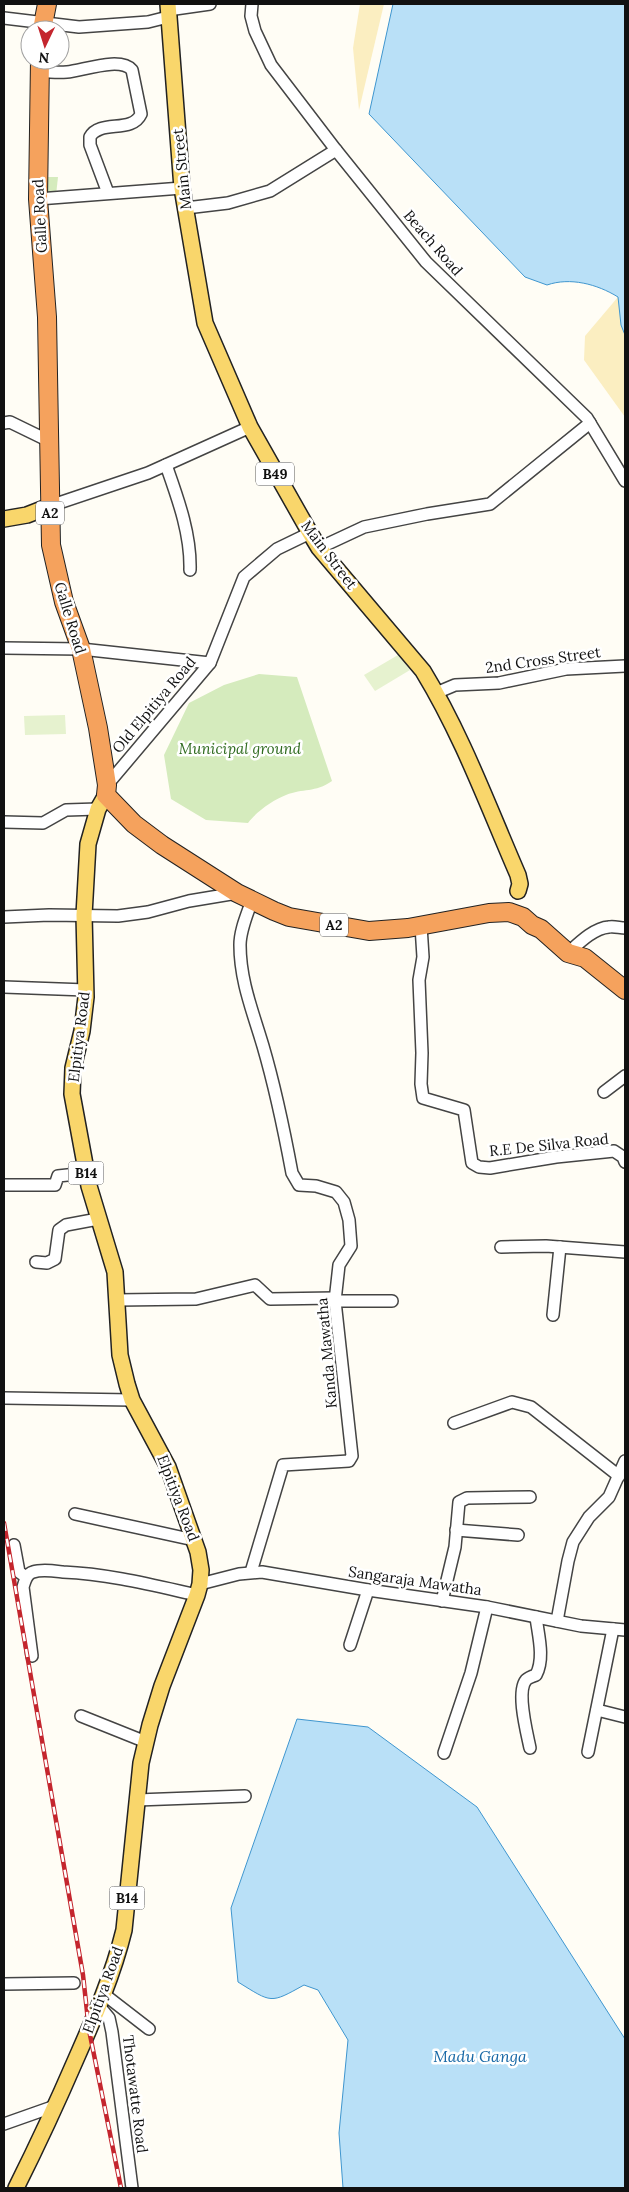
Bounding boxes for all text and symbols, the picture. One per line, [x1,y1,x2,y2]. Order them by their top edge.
north arrow [20,20,70,70]
text: N [38,49,50,67]
street label: Main Street [168,127,195,210]
street label: Galle Road [28,178,51,254]
street label: Beach Road [400,206,467,279]
road number: B49 [256,462,294,486]
road number: A2 [36,502,64,524]
street label: Main Street [297,517,362,593]
street label: Galle Road [51,580,90,656]
street label: 2nd Cross Street [484,642,602,677]
street label: Old Elpitiya Road [108,653,200,757]
park label: Municipal ground [179,739,302,758]
road number: A2 [320,914,348,936]
street label: Elpitiya Road [64,991,93,1083]
street label: R.E De Silva Road [488,1129,610,1160]
road number: B14 [68,1162,104,1184]
street label: Kanda Mawatha [312,1297,341,1409]
street label: Elpitiya Road [153,1452,204,1544]
street label: Sangaraja Mawatha [347,1562,483,1599]
road number: B14 [110,1886,144,1910]
street label: Elpitiya Road [78,1944,127,2036]
street label: Thotawatte Road [119,2034,152,2154]
water label: Madu Ganga [433,2046,527,2066]

